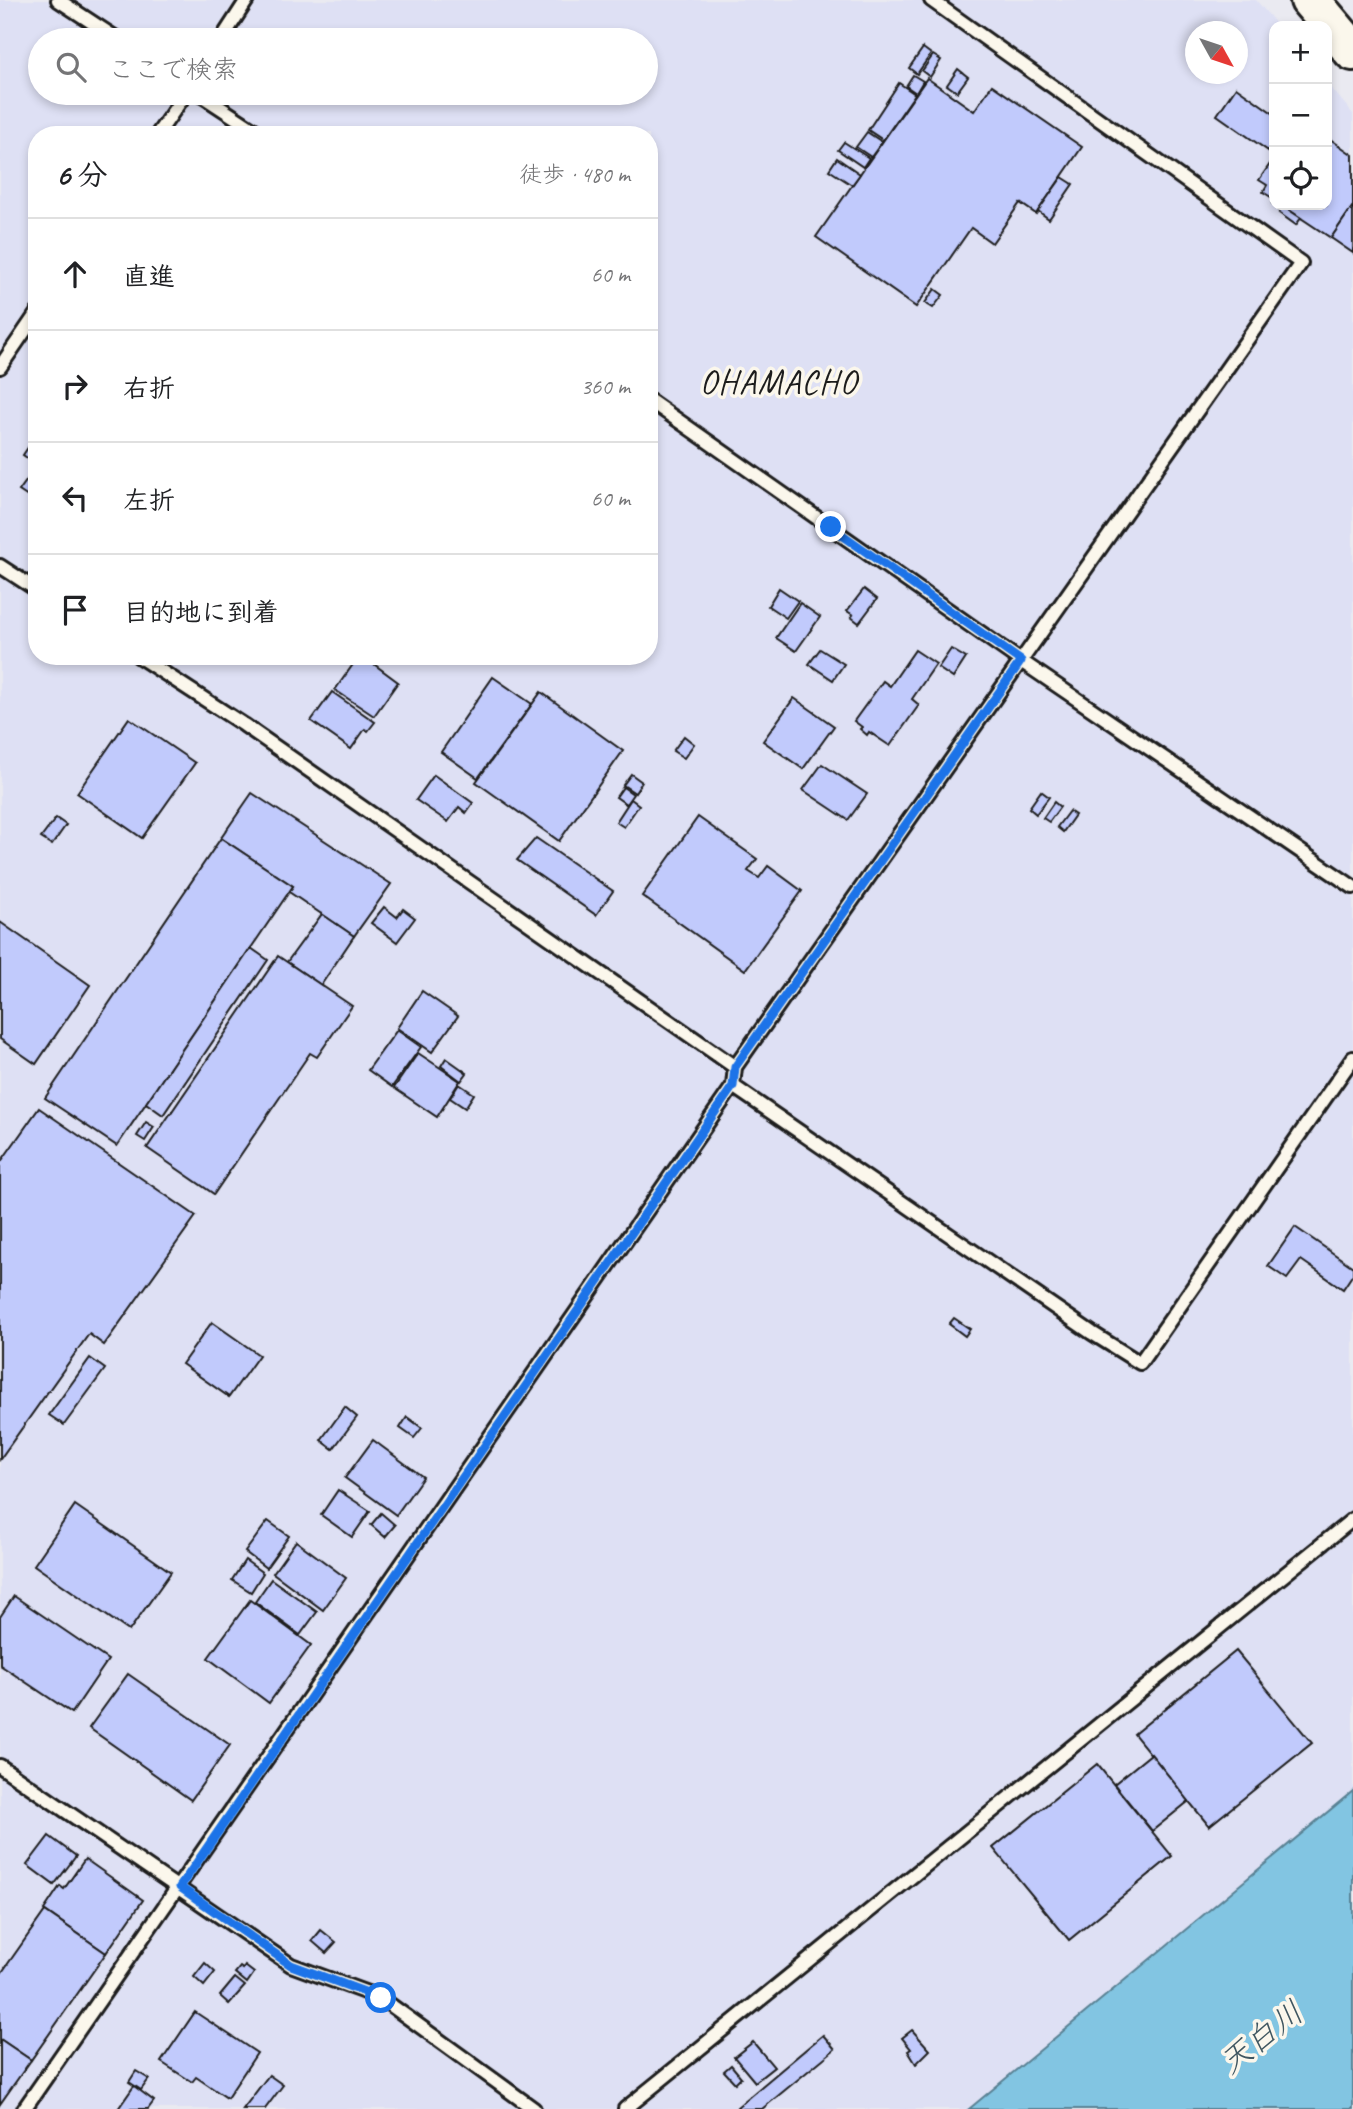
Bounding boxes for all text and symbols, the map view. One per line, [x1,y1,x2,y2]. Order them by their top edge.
north arrow [1185,21,1248,84]
map controls [1269,21,1332,210]
button: + [1269,21,1332,84]
search box [28,28,658,105]
icon: search [52,48,90,86]
text: ここで検索 [108,53,238,86]
button: − [1269,84,1332,147]
button: locate [1269,147,1332,210]
text: 6 分 [56,156,107,194]
text: 徒歩 · 480 m [519,160,630,189]
icon: ahead [56,255,94,293]
text: 直進 [123,260,175,293]
text: 60 m [591,260,630,289]
district label: OHAMACHO [700,361,860,403]
icon: right [56,367,94,405]
text: 右折 [123,372,175,405]
text: 360 m [581,372,630,401]
icon: left [56,479,94,517]
text: 左折 [123,484,175,517]
text: 60 m [591,484,630,513]
route end [815,511,846,542]
icon: arrive [56,591,94,629]
text: 目的地に到着 [123,596,279,629]
route start [365,1982,396,2013]
water label: 天白川 [1211,1992,1312,2083]

